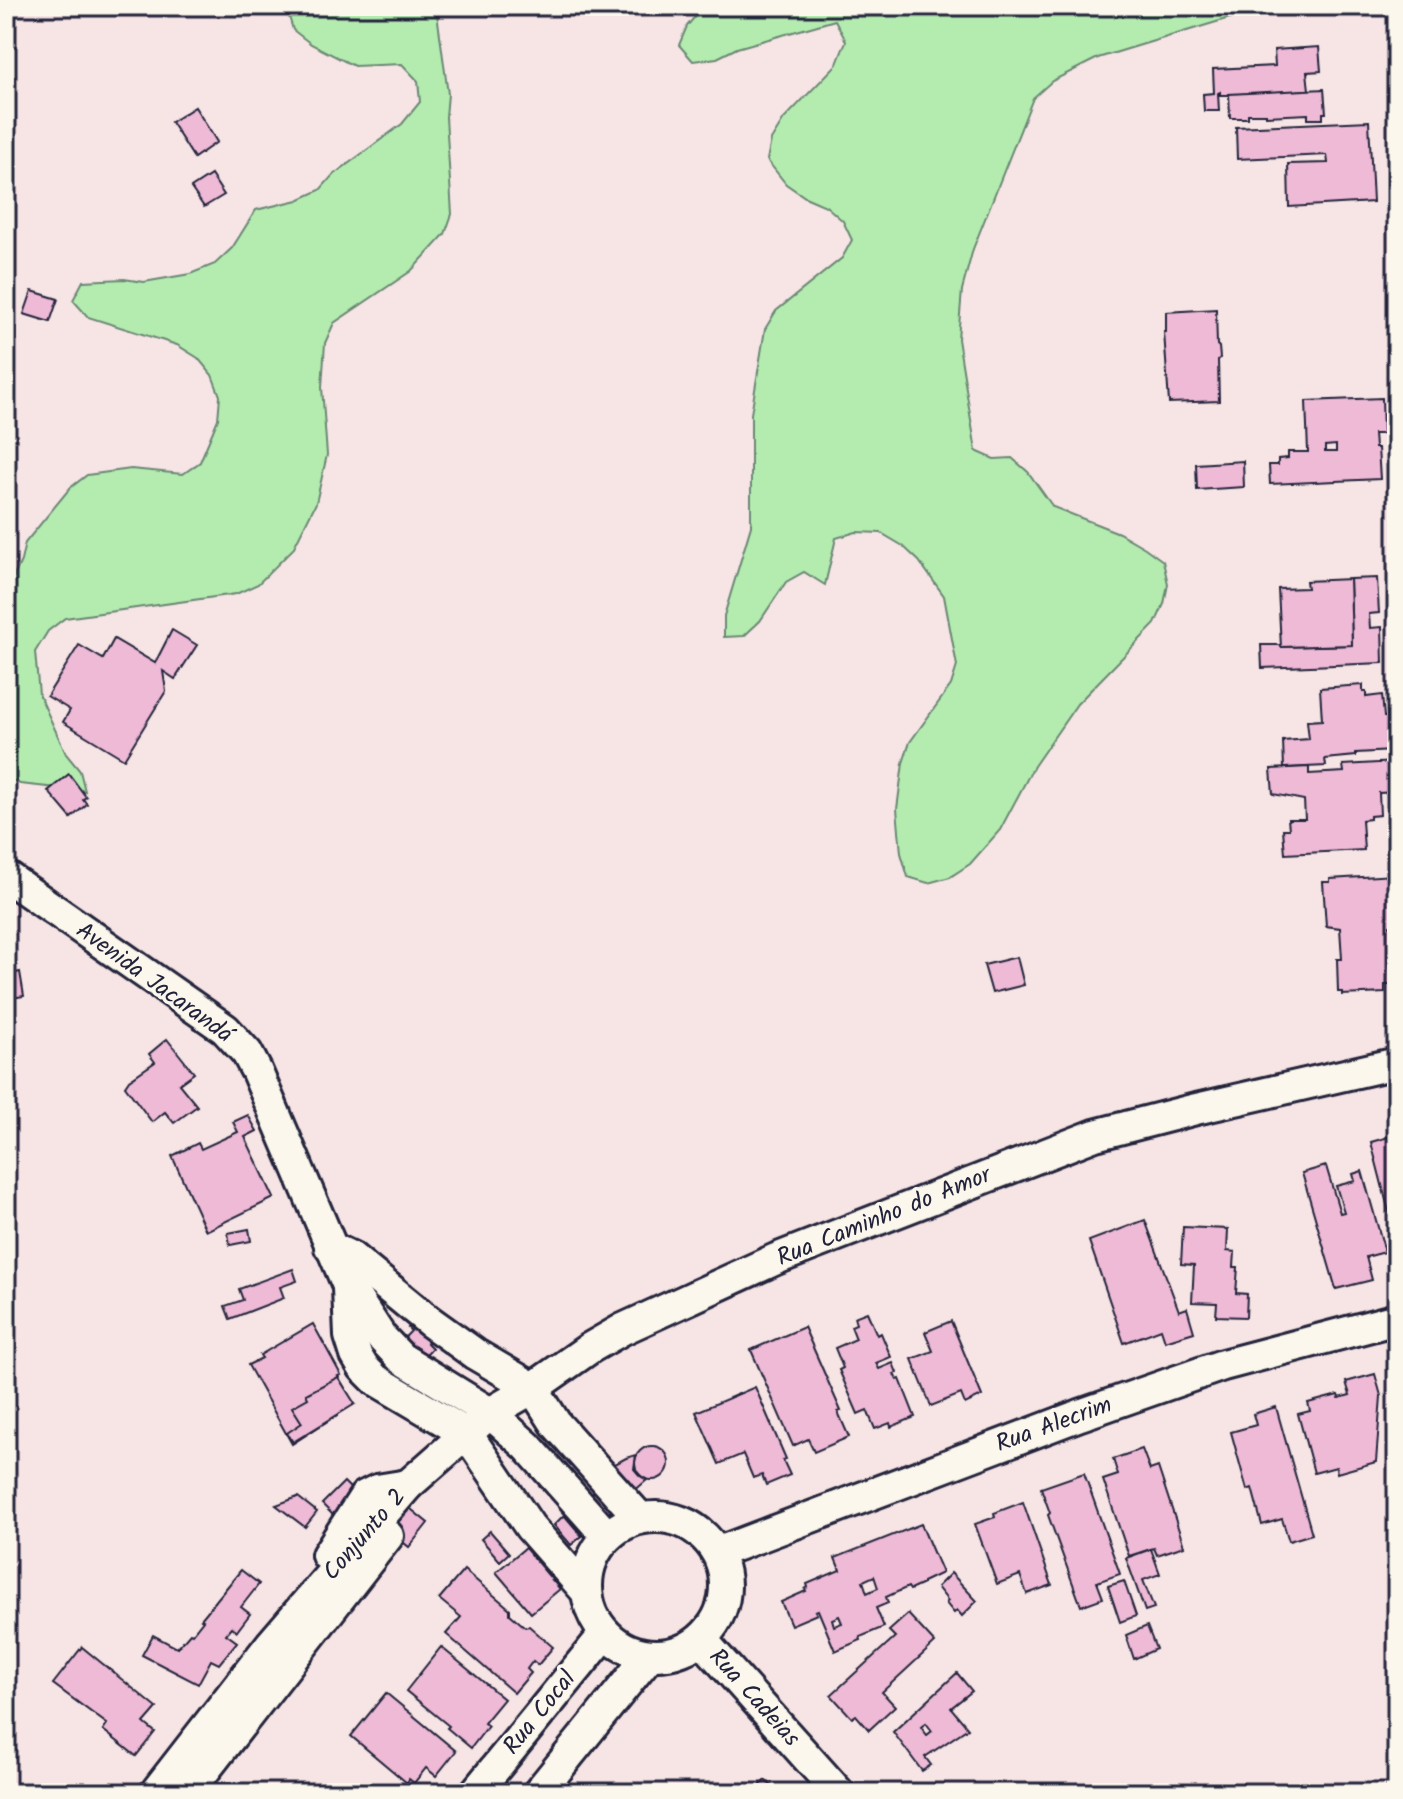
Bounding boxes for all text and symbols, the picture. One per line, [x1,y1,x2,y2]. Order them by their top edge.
street label: Avenida Jacarandá [67,912,243,1055]
street label: Rua Caminho do Amor [771,1155,999,1278]
street label: Rua Alecrim [990,1386,1118,1464]
street label: Conjunto 2 [313,1480,417,1590]
street label: Rua Cadeias [699,1640,809,1756]
street label: Rua Cocal [494,1662,587,1764]

